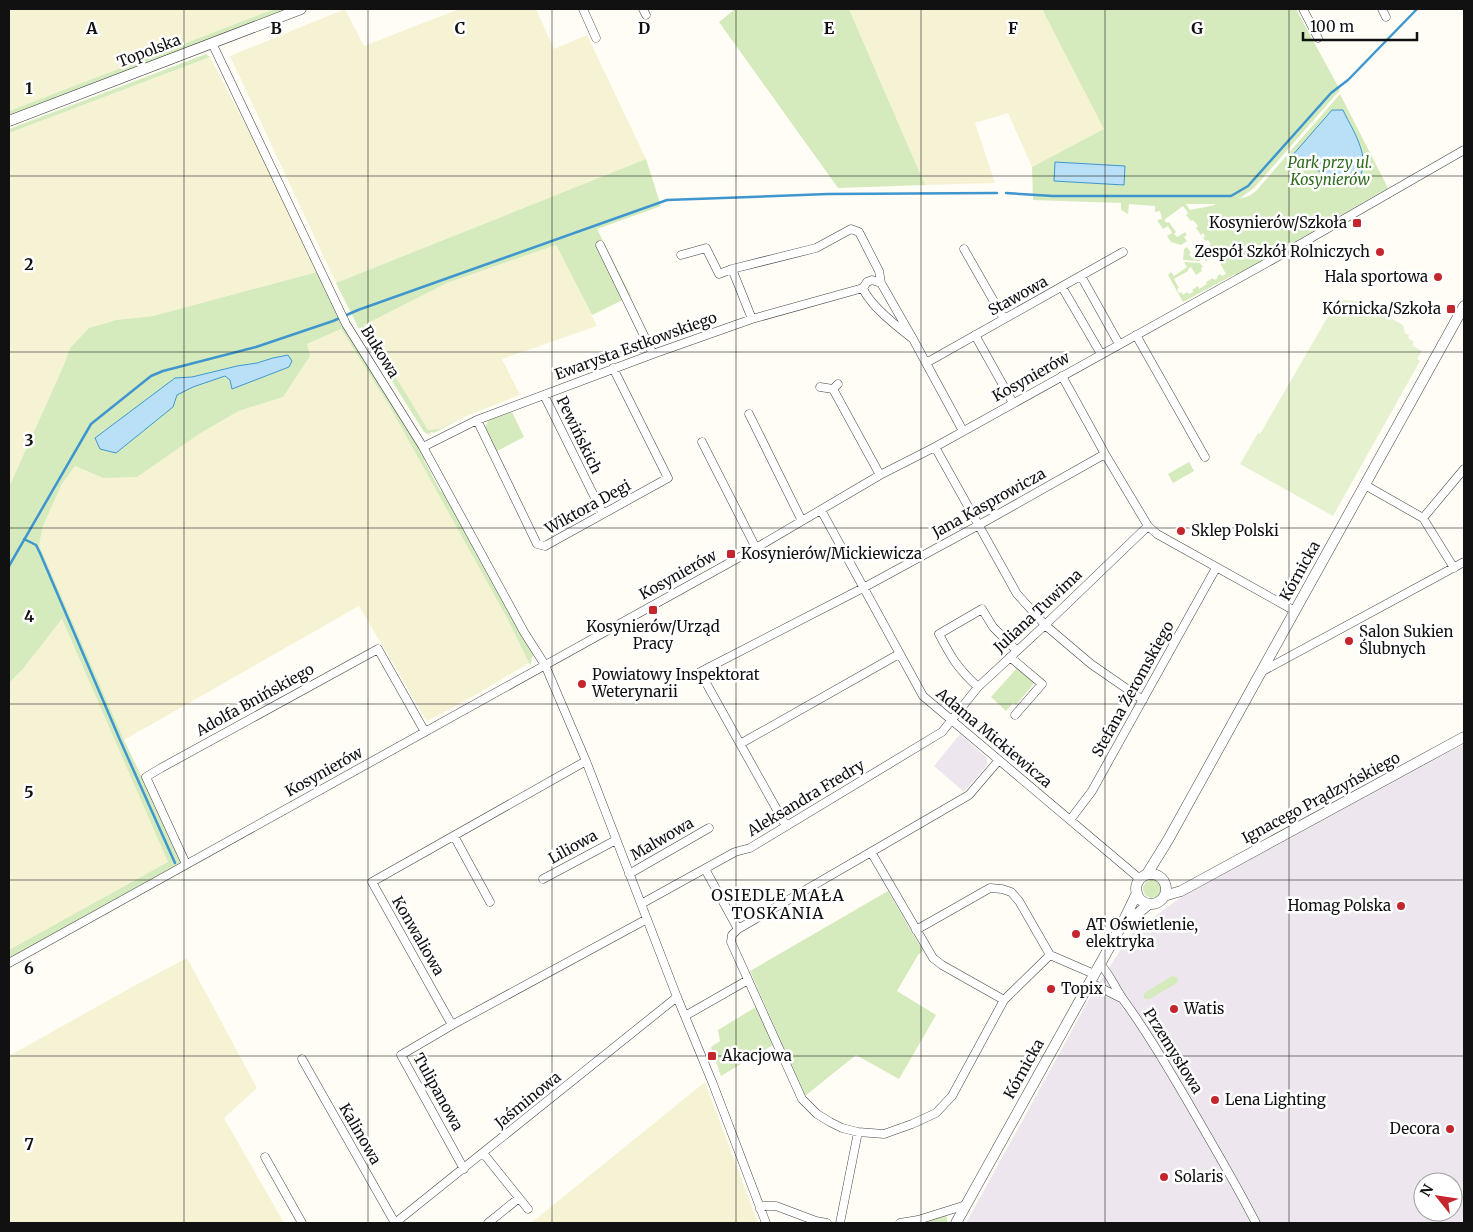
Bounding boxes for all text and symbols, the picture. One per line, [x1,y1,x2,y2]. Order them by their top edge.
scale bar [1303,10,1417,42]
text: 100 m [1310,17,1354,36]
text: A [85,18,98,38]
text: B [270,18,282,38]
text: C [455,18,465,38]
text: D [638,18,650,38]
text: E [824,18,835,38]
text: F [1008,18,1018,38]
text: G [1191,18,1203,38]
street label: Topolska [114,30,183,71]
text: 1 [25,78,33,98]
park label: Park przy ul. Kosynierów [1288,153,1372,189]
place label: Kosynierów/Szkoła [1209,213,1347,232]
marker: Kosynierów/Szkoła [1351,217,1363,229]
place label: Zespół Szkół Rolniczych [1194,242,1370,261]
marker: Zespół Szkół Rolniczych [1374,246,1386,258]
text: 2 [24,254,34,274]
place label: Hala sportowa [1324,267,1428,286]
marker: Hala sportowa [1432,271,1444,283]
street label: Stawowa [985,272,1051,320]
place label: Kórnicka/Szkoła [1322,299,1441,318]
marker: Kórnicka/Szkoła [1445,303,1457,315]
street label: Ewarysta Estkowskiego [552,307,720,384]
street label: Bukowa [357,322,404,381]
street label: Kosynierów [989,347,1073,406]
street label: Pewińskich [553,393,606,477]
text: 3 [24,430,34,450]
street label: Jana Kasprowicza [928,464,1049,542]
street label: Wiktora Degi [541,475,634,538]
place label: Sklep Polski [1191,521,1279,540]
marker: Sklep Polski [1175,525,1187,537]
street label: Kórnicka [1275,537,1324,604]
place label: Kosynierów/Mickiewicza [741,544,922,563]
street label: Kosynierów [636,545,720,604]
marker: Kosynierów/Mickiewicza [725,548,737,560]
street label: Juliana Tuwima [989,565,1086,657]
marker: Kosynierów/Urząd Pracy [647,604,659,616]
text: 4 [24,606,34,626]
place label: Kosynierów/Urząd Pracy [586,617,720,653]
street label: Stefana Żeromskiego [1087,617,1178,760]
place label: Salon Sukien Ślubnych [1359,622,1453,658]
marker: Salon Sukien Ślubnych [1343,635,1355,647]
street label: Adolfa Bnińskiego [192,659,317,740]
place label: Powiatowy Inspektorat Weterynarii [591,665,760,701]
marker: Powiatowy Inspektorat Weterynarii [576,678,588,690]
street label: Adama Mickiewicza [932,683,1056,792]
street label: Kosynierów [282,742,366,801]
street label: Ignacego Prądzyńskiego [1238,748,1403,847]
street label: Aleksandra Fredry [743,755,868,841]
text: 5 [24,782,34,802]
street label: Malwowa [627,813,697,864]
street label: Liliowa [545,825,600,868]
district label: OSIEDLE MAŁA TOSKANIA [711,885,845,923]
street label: Konwaliowa [388,893,449,979]
place label: Homag Polska [1288,896,1391,915]
marker: Homag Polska [1395,900,1407,912]
place label: AT Oświetlenie, elektryka [1085,915,1198,951]
marker: AT Oświetlenie, elektryka [1070,928,1082,940]
text: 6 [24,958,34,978]
place label: Topix [1061,979,1103,998]
marker: Topix [1045,983,1057,995]
place label: Watis [1183,999,1224,1018]
marker: Watis [1168,1003,1180,1015]
street label: Przemysłowa [1140,1004,1207,1097]
street label: Kórnicka [999,1035,1048,1102]
place label: Akacjowa [721,1046,792,1065]
street label: Tulipanowa [409,1050,468,1134]
marker: Akacjowa [706,1050,718,1062]
street label: Jaśminowa [490,1067,565,1133]
place label: Lena Lighting [1225,1090,1326,1109]
marker: Lena Lighting [1209,1094,1221,1106]
street label: Kalinowa [335,1100,386,1168]
place label: Decora [1390,1119,1440,1138]
marker: Decora [1444,1123,1456,1135]
text: 7 [24,1134,34,1154]
place label: Solaris [1174,1167,1223,1186]
marker: Solaris [1158,1171,1170,1183]
north arrow [1413,1172,1463,1222]
text: N [1416,1181,1437,1200]

